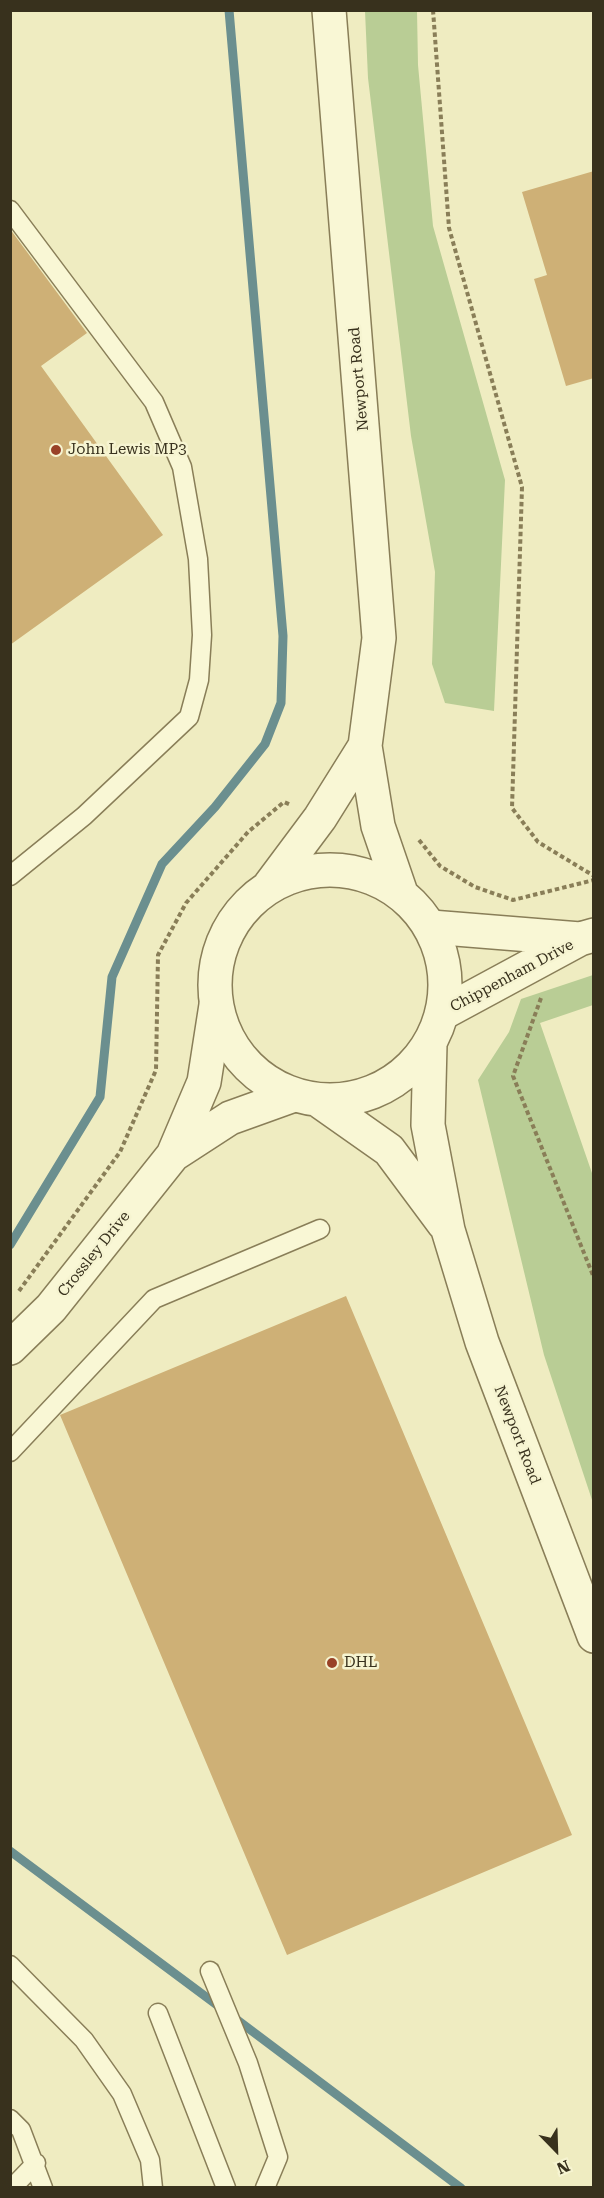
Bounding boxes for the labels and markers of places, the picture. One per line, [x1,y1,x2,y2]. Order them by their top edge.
place label: John Lewis MP3 [68,441,187,459]
marker: John Lewis MP3 [49,443,63,457]
place label: DHL [344,1654,377,1672]
marker: DHL [325,1656,339,1670]

